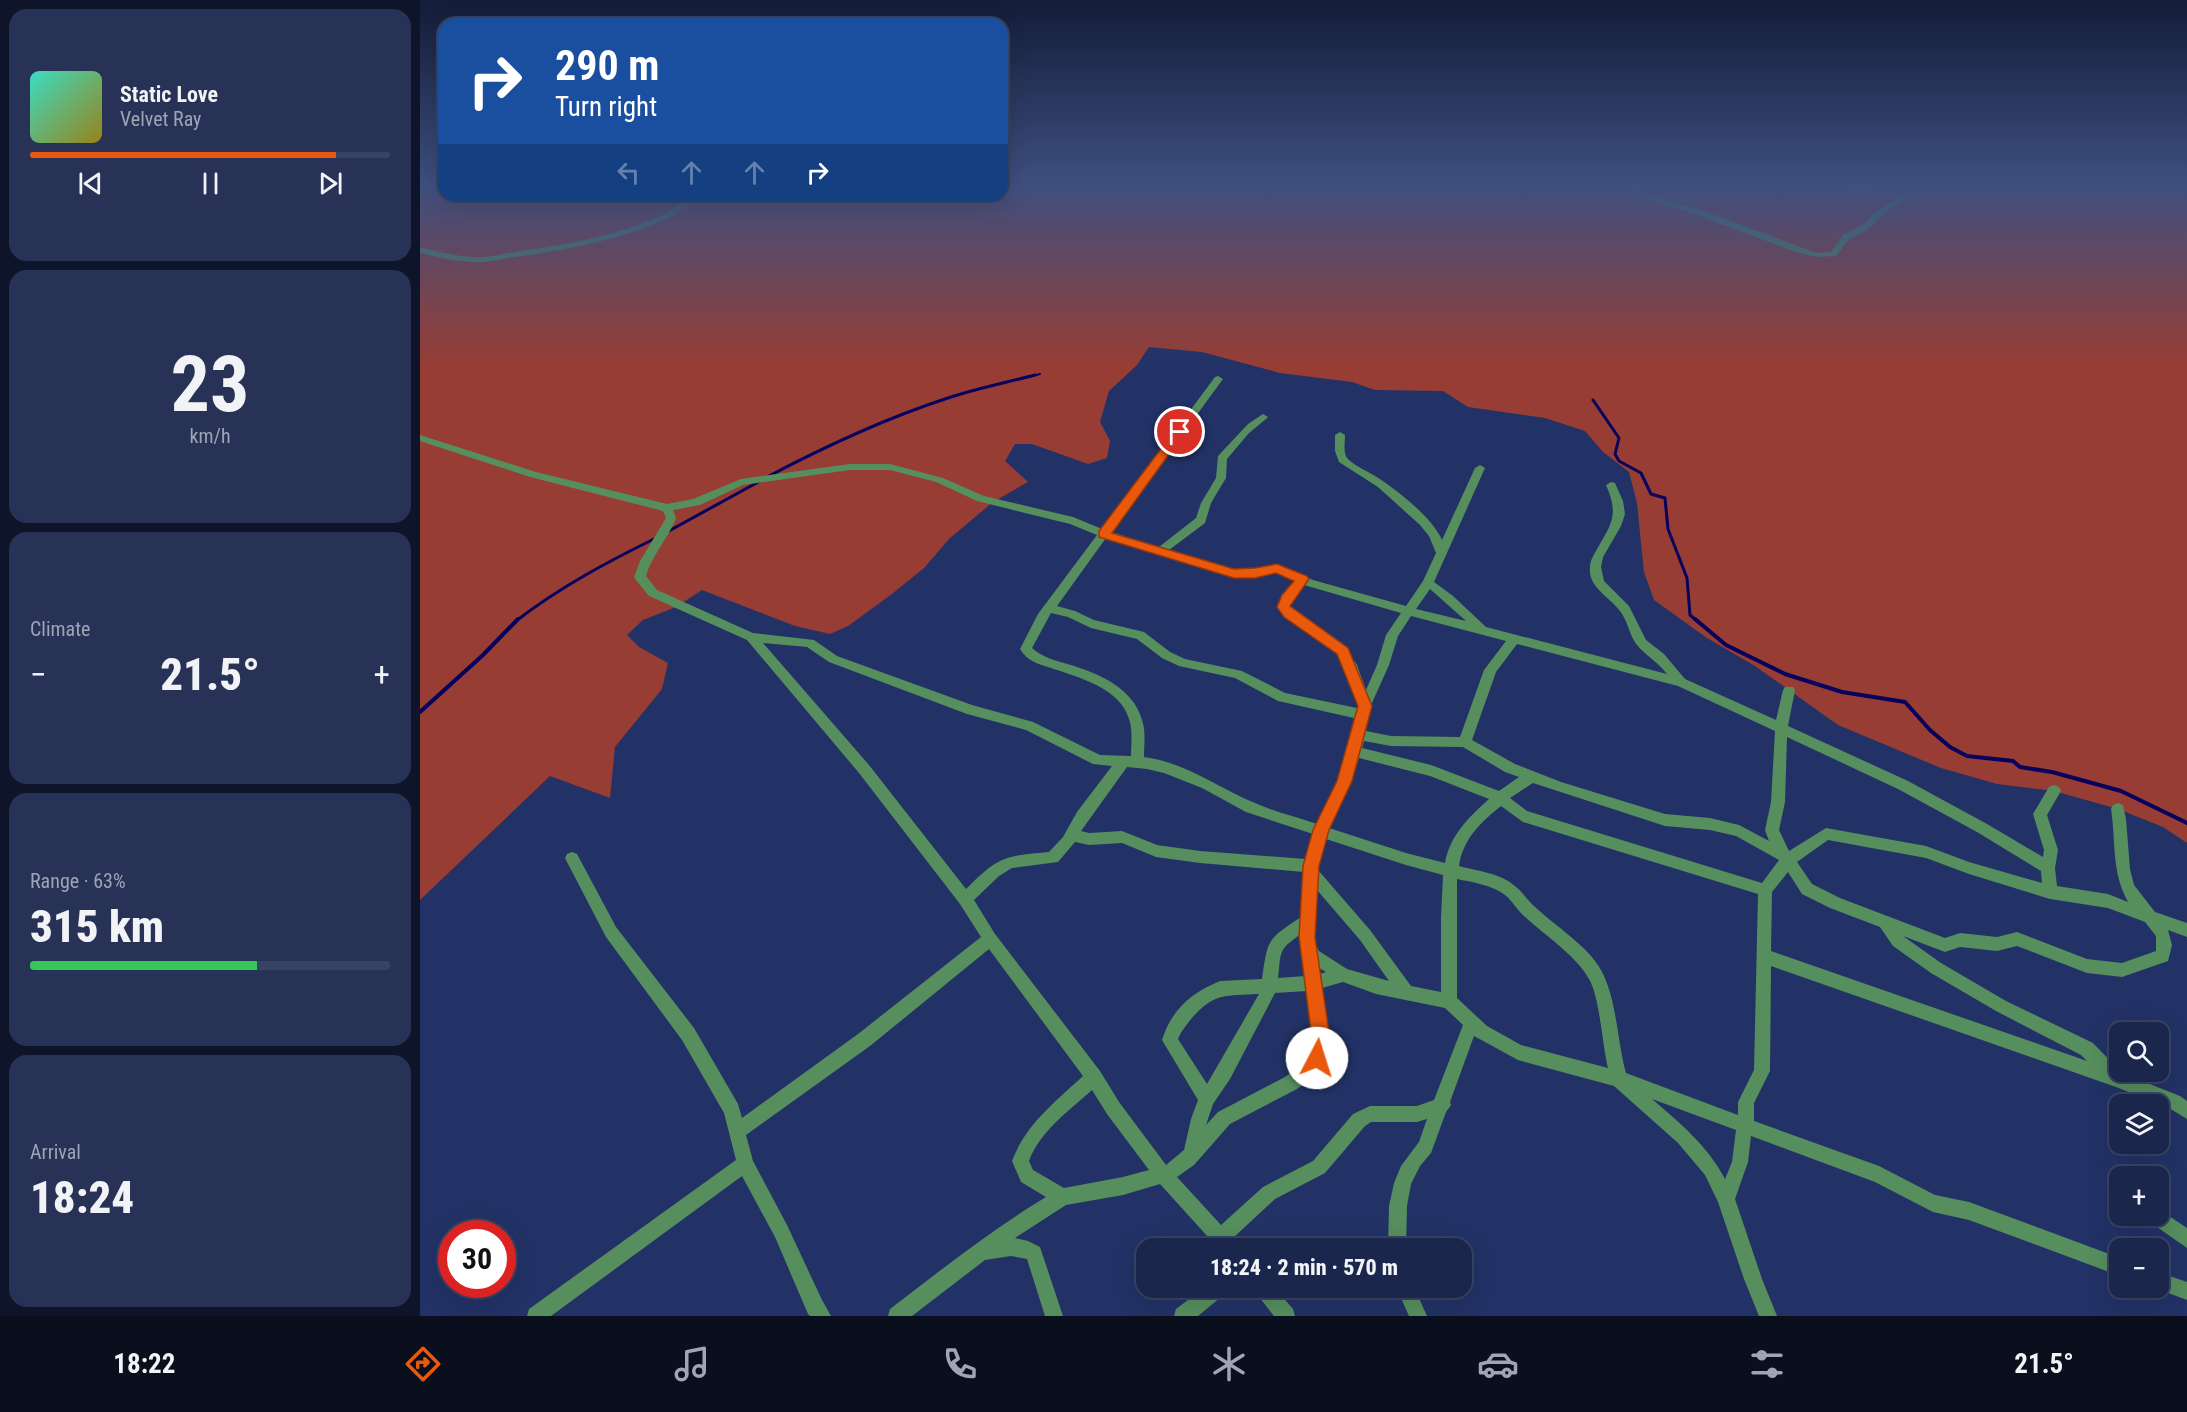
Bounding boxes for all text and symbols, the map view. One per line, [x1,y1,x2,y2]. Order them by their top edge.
text: 290 m [555,41,660,90]
icon: right [456,42,534,120]
text: Static Love [120,82,218,107]
text: Turn right [555,91,657,123]
text: Velvet Ray [120,107,201,131]
icon: left [612,156,645,189]
icon: ahead [675,156,708,189]
icon: ahead [738,156,771,189]
icon: right [801,156,834,189]
icon: previous [74,167,107,200]
icon: pause [194,167,227,200]
icon: next [314,167,347,200]
text: 23 [171,339,249,430]
pin [1154,406,1205,457]
icon: arrive [1163,415,1196,448]
text: km/h [189,424,231,448]
text: Climate [30,617,90,641]
text: 21.5° [160,648,260,701]
text: − [30,655,47,694]
text: + [374,655,390,694]
text: Range · 63% [30,869,126,893]
text: 315 km [30,900,164,953]
map controls [2109,1022,2169,1298]
button: search [2109,1022,2169,1082]
position arrow [1285,1026,1349,1090]
button: layers [2109,1094,2169,1154]
text: Arrival [30,1140,81,1164]
button: + [2109,1166,2169,1226]
text: 18:24 [30,1171,134,1224]
speed limit sign: 30 [438,1220,516,1298]
button: − [2109,1238,2169,1298]
text: 18:24 · 2 min · 570 m [1210,1255,1398,1280]
icon: directions [402,1343,444,1385]
icon: music [671,1343,713,1385]
icon: phone [939,1343,981,1385]
icon: climate [1208,1343,1250,1385]
icon: car [1477,1343,1519,1385]
icon: filters [1746,1343,1788,1385]
text: 18:22 [113,1348,175,1380]
text: 21.5° [2014,1348,2074,1380]

